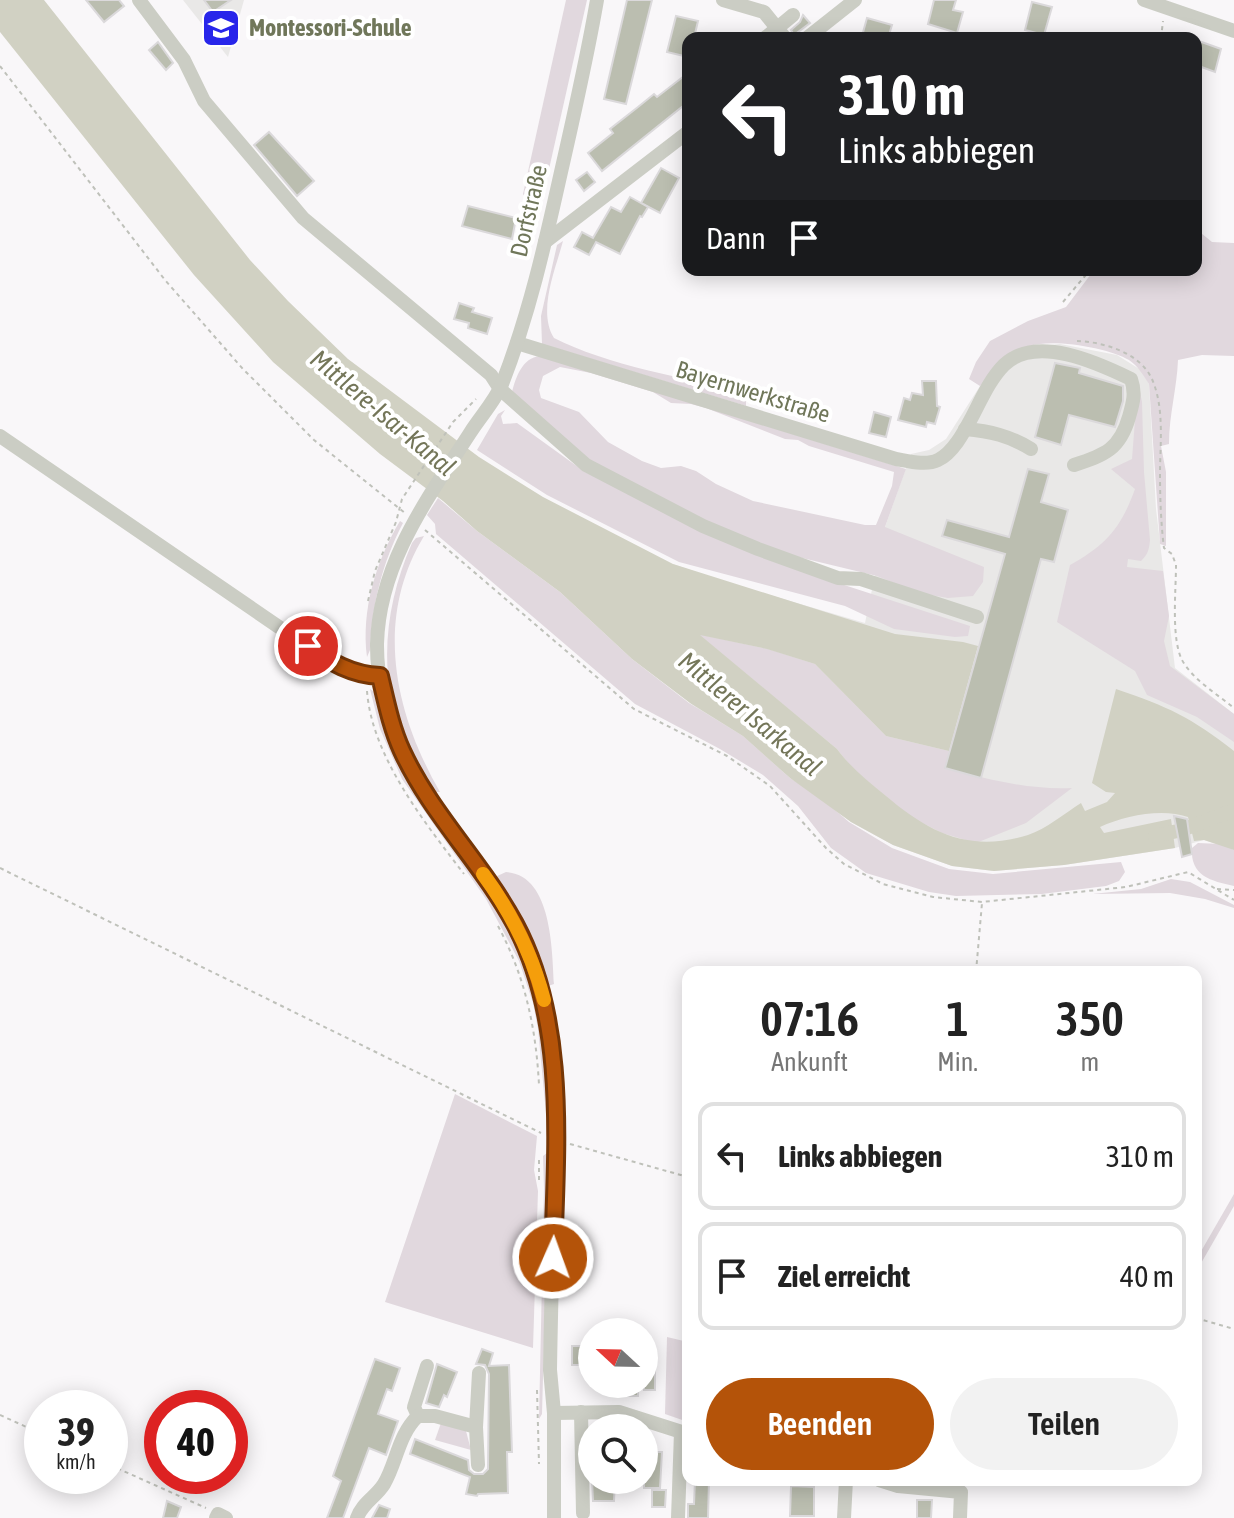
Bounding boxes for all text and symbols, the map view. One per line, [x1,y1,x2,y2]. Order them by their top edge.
school or university icon: Montessori-Schule [200,7,242,49]
place label: Montessori-Schule [249,14,412,41]
text: 310 m [838,63,965,127]
icon: left [706,64,810,168]
text: Links abbiegen [838,129,1035,171]
street label: Dorfstraße [505,162,552,259]
icon: arrive [782,216,826,260]
text: Dann [706,221,766,255]
water label: Mittlere-Isar-Kanal [304,344,462,482]
street label: Bayernwerkstraße [673,355,833,428]
pin [274,612,342,680]
icon: arrive [286,624,330,668]
water label: Mittlerer Isarkanal [673,646,827,782]
text: 07:16 [760,991,859,1046]
text: 1 [946,991,969,1046]
text: 350 [1056,991,1124,1046]
text: Ankunft [771,1047,848,1077]
text: Min. [937,1047,978,1077]
text: m [1081,1047,1099,1077]
icon: left [710,1134,754,1178]
text: Links abbiegen [778,1139,942,1173]
text: 310 m [1106,1139,1174,1173]
position arrow [511,1216,595,1300]
icon: arrive [710,1254,754,1298]
text: Ziel erreicht [778,1259,910,1293]
text: 40 m [1120,1259,1174,1293]
north arrow [578,1318,658,1398]
map controls [578,1318,658,1494]
button: Beenden [706,1378,934,1470]
button: Teilen [950,1378,1178,1470]
speed limit sign: 40 [144,1390,248,1494]
text: 39 [57,1409,95,1454]
button: search [578,1414,658,1494]
text: km/h [56,1450,96,1473]

